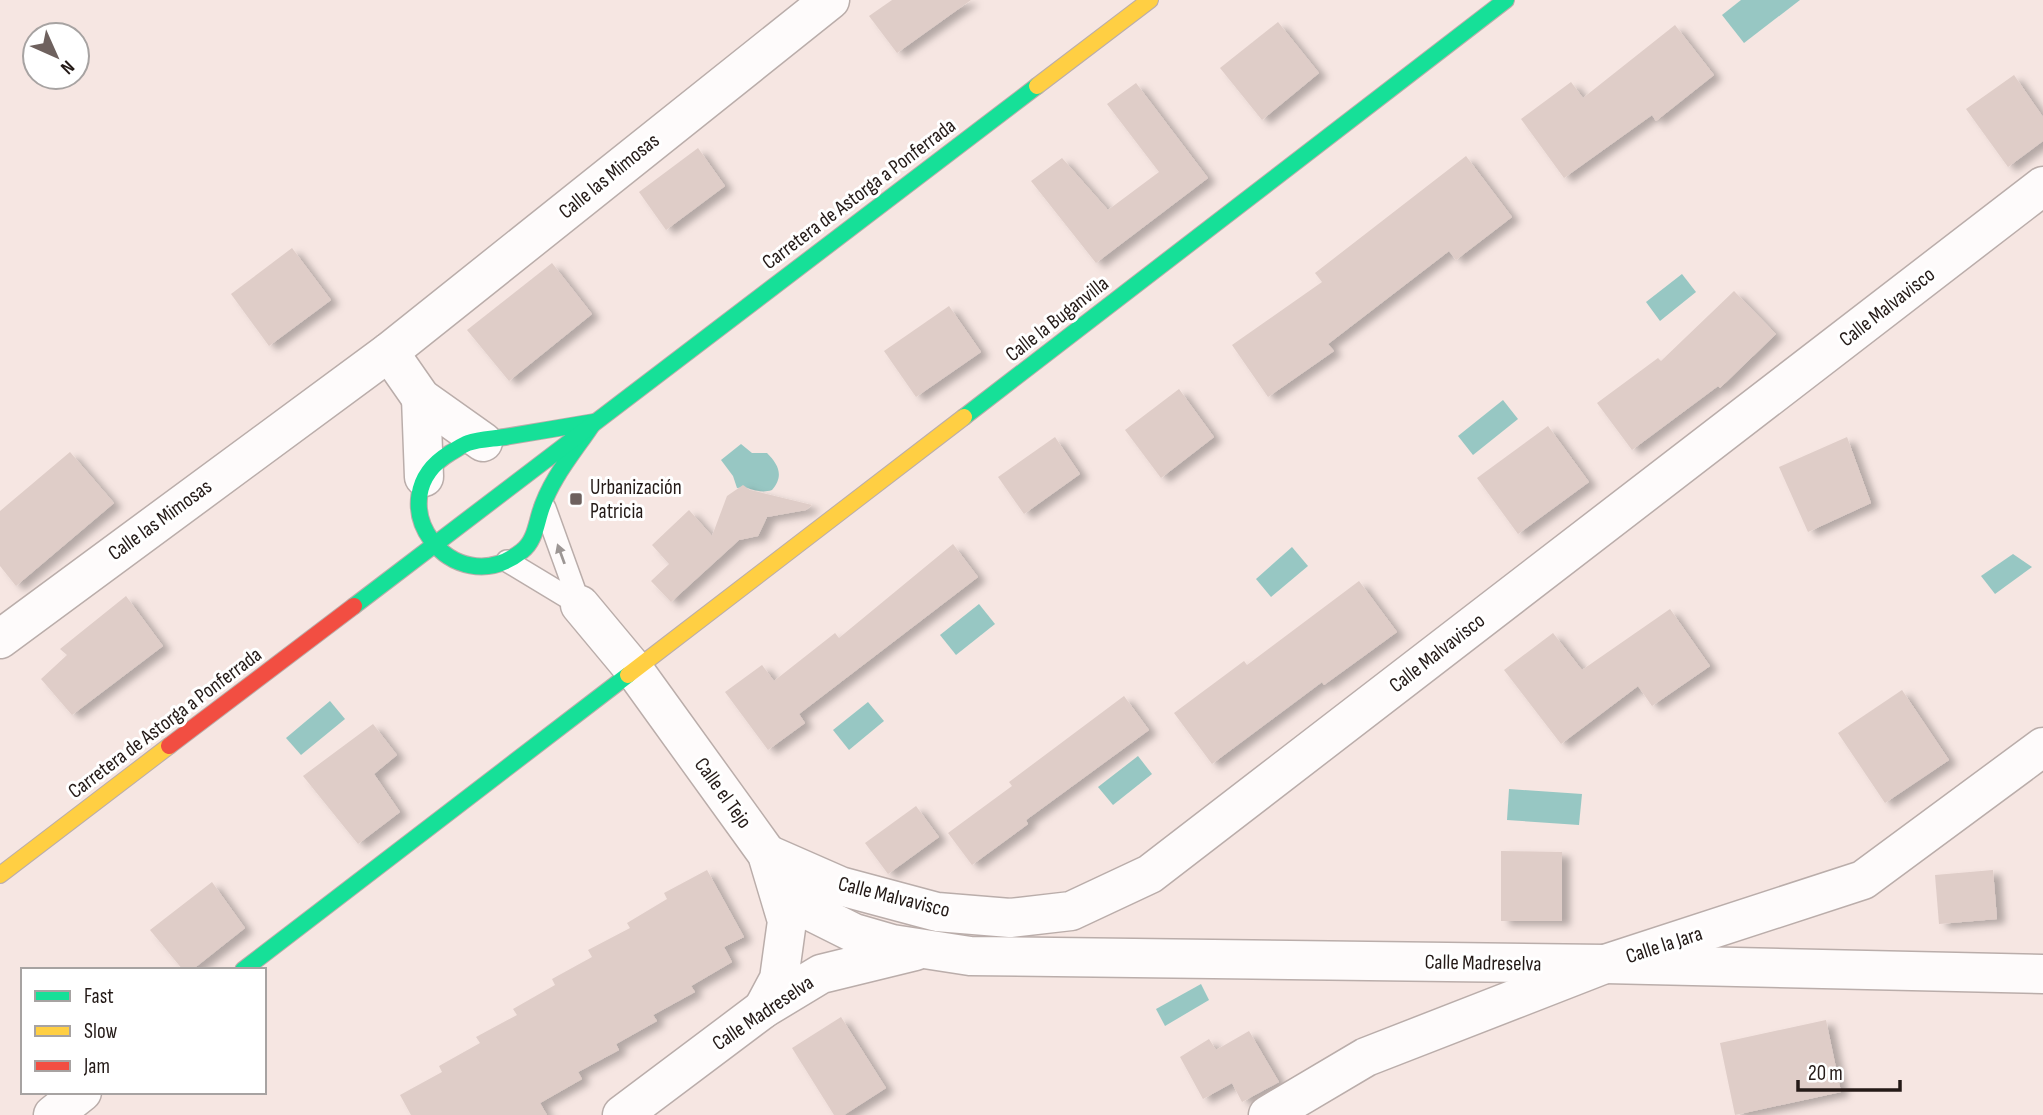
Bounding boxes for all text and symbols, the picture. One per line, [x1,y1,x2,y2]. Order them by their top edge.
north arrow [21,21,91,91]
text: N [55,55,79,79]
street label: Carretera de Astorga a Ponferrada [757,113,961,275]
street label: Calle las Mimosas [554,128,664,224]
street label: Calle Malvavisco [1834,262,1940,352]
street label: Calle la Buganvilla [1000,271,1114,367]
street label: Calle las Mimosas [103,474,217,566]
place label: Urbanización Patricia [590,475,682,524]
marker: Urbanización Patricia [568,491,584,507]
one-way arrow [556,544,567,565]
street label: Calle Malvavisco [1384,608,1490,698]
street label: Carretera de Astorga a Ponferrada [63,642,267,804]
street label: Calle el Tejo [689,753,757,833]
street label: Calle Malvavisco [836,871,952,923]
street label: Calle la Jara [1623,921,1705,969]
street label: Calle Madreselva [1424,949,1542,977]
legend [21,968,266,1094]
street label: Calle Madreselva [708,970,818,1056]
text: Fast [84,984,114,1009]
text: Slow [84,1019,118,1044]
scale bar [1798,1048,1899,1092]
text: Jam [83,1054,110,1079]
text: 20 m [1808,1061,1843,1086]

